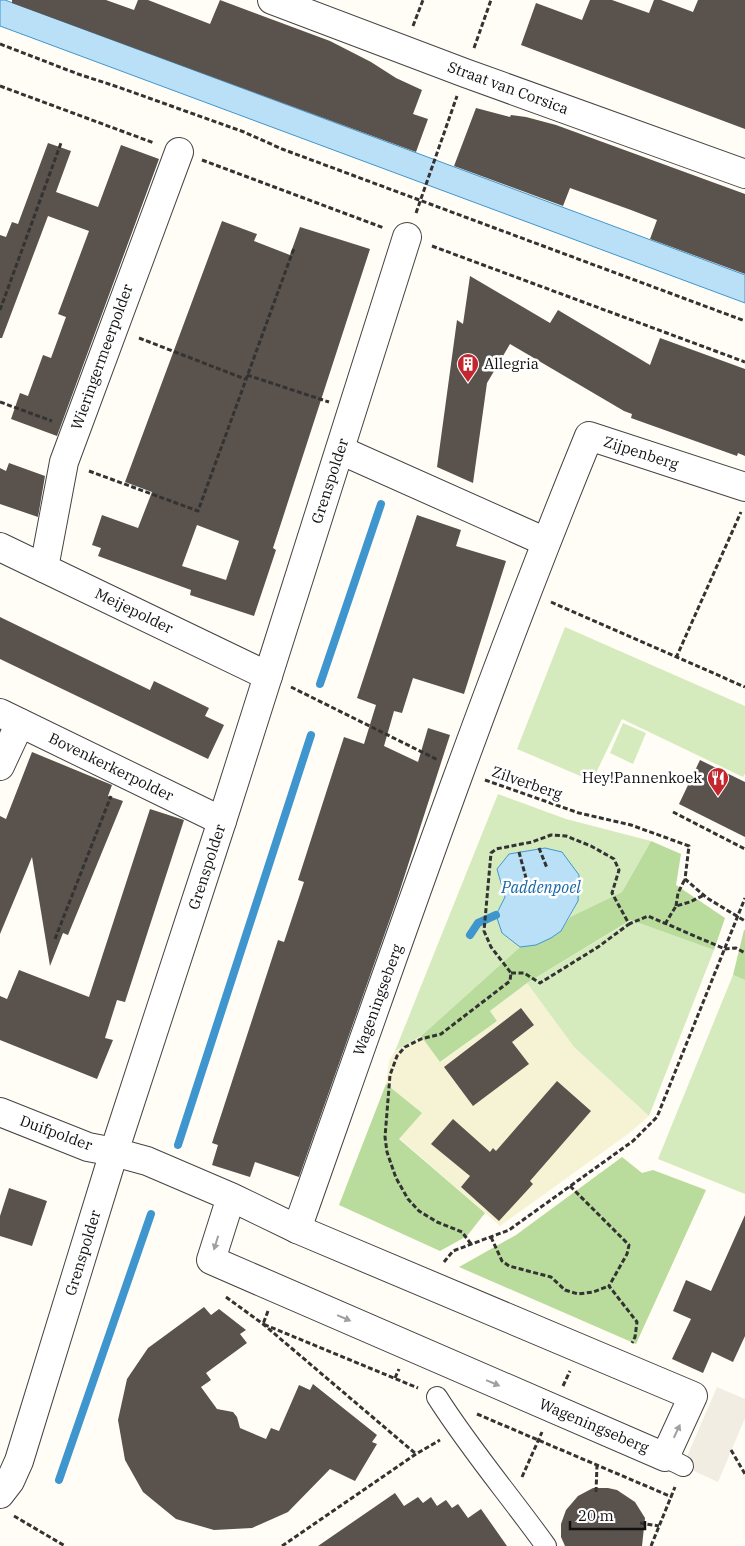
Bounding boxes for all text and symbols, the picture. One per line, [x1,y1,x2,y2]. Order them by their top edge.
street label: Straat van Corsica [445,57,571,118]
street label: Wieringermeerpolder [66,281,137,432]
building icon: Allegria [456,352,480,383]
place label: Allegria [484,354,539,373]
street label: Zijpenberg [601,431,681,474]
street label: Grenspolder [307,435,352,526]
street label: Meijepolder [92,583,177,638]
street label: Bovenkerkerpolder [46,728,177,805]
street label: Zilverberg [489,762,565,803]
restaurant icon: Hey!Pannenkoek [706,766,730,797]
place label: Hey!Pannenkoek [582,768,702,787]
street label: Grenspolder [184,821,229,912]
water label: Paddenpoel [500,877,581,897]
street label: Wageningseberg [349,941,407,1058]
street label: Duifpolder [17,1111,95,1155]
street label: Grenspolder [60,1207,105,1298]
one-way arrow [212,1236,220,1251]
one-way arrow [337,1315,351,1323]
one-way arrow [486,1379,500,1387]
street label: Wageningseberg [537,1394,652,1457]
one-way arrow [673,1424,681,1438]
scale bar [570,1498,645,1530]
text: 20 m [578,1506,614,1525]

